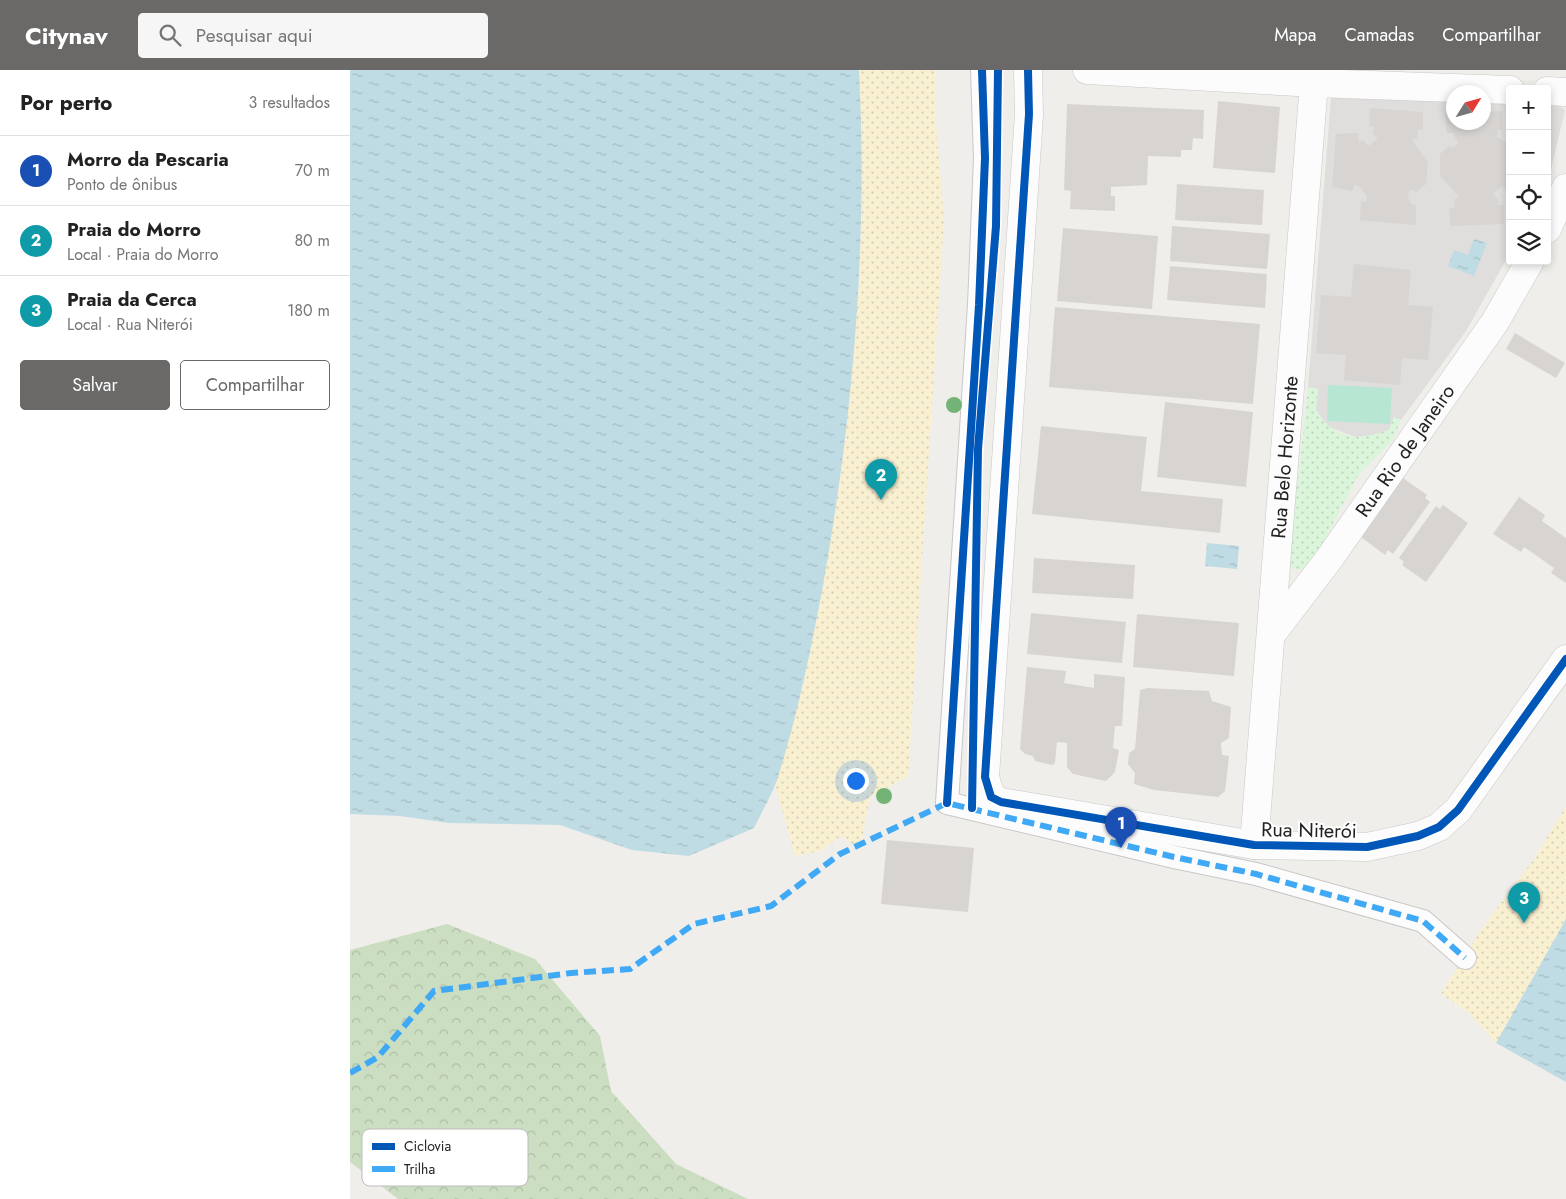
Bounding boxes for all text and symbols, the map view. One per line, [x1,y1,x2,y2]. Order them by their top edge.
search box [138,13,488,58]
text: Citynav [25,18,108,53]
icon: search [156,21,184,49]
text: Pesquisar aqui [196,22,313,49]
text: Mapa [1274,22,1316,48]
text: Camadas [1344,22,1414,48]
text: Compartilhar [1442,22,1541,48]
north arrow [1446,85,1491,130]
map controls [1506,85,1551,265]
button: + [1506,85,1551,130]
text: Por perto [20,88,112,118]
text: 3 resultados [249,91,330,114]
button: − [1506,130,1551,175]
text: Morro da Pescaria [67,146,229,173]
text: 1 [32,159,40,182]
text: 70 m [295,159,330,182]
text: Ponto de ônibus [67,173,177,196]
button: locate [1506,175,1551,220]
text: Praia do Morro [67,216,201,243]
button: layers [1506,220,1551,265]
text: 2 [31,229,41,252]
text: 80 m [294,229,330,252]
text: Local · Praia do Morro [67,243,218,266]
text: Praia da Cerca [67,286,197,313]
text: 3 [31,299,41,322]
text: 180 m [287,299,330,322]
text: Local · Rua Niterói [67,313,193,336]
button: Salvar [20,360,170,410]
button: Compartilhar [180,360,330,410]
street label: Rua Belo Horizonte [1264,375,1306,540]
street label: Rua Rio de Janeiro [1349,378,1462,523]
pin: 2 [865,459,897,500]
your location [843,768,869,794]
pin: 1 [1105,807,1137,848]
street label: Rua Niterói [1261,815,1357,846]
pin: 3 [1508,882,1540,923]
legend [362,1129,528,1186]
text: Ciclovia [404,1136,451,1156]
text: Trilha [404,1159,435,1179]

